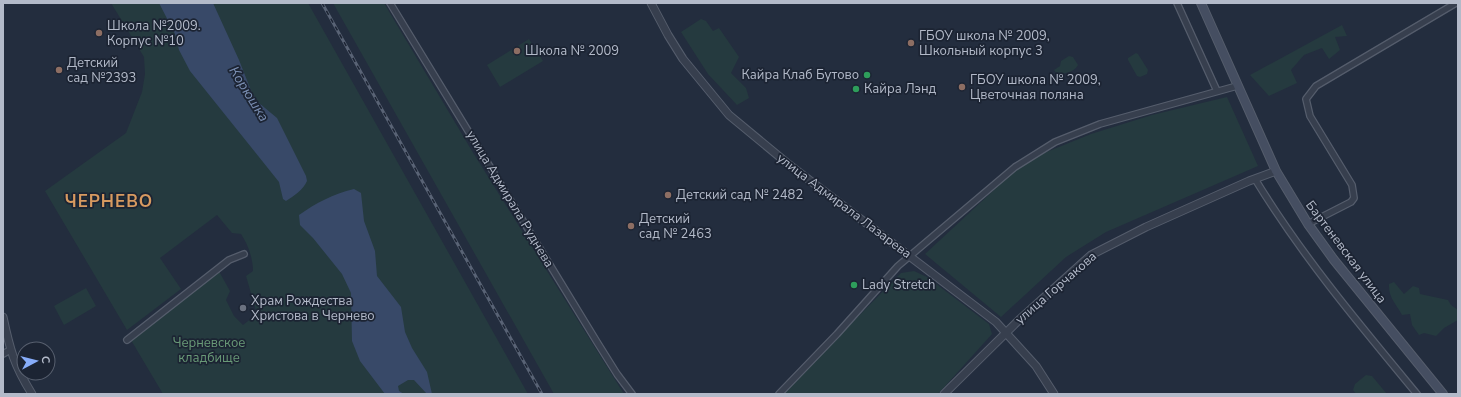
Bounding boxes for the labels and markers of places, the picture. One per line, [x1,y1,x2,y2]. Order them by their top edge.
place label: Школа №2009. Корпус №10 [107,17,201,50]
place label: ГБОУ школа № 2009, Школьный корпус 3 [919,27,1050,60]
marker: Школа №2009. Корпус №10 [94,28,104,38]
marker: ГБОУ школа № 2009, Школьный корпус 3 [906,38,916,48]
place label: Школа № 2009 [525,42,619,60]
marker: Школа № 2009 [512,46,522,56]
place label: Детский сад №2393 [67,54,136,87]
marker: Детский сад №2393 [54,65,64,75]
place label: Кайра Клаб Бутово [742,66,859,84]
marker: Кайра Клаб Бутово [862,70,872,80]
place label: ГБОУ школа № 2009, Цветочная поляна [970,71,1101,104]
place label: Кайра Лэнд [864,80,937,98]
marker: ГБОУ школа № 2009, Цветочная поляна [957,82,967,92]
marker: Кайра Лэнд [851,84,861,94]
place label: Детский сад № 2482 [676,186,803,204]
marker: Детский сад № 2482 [663,190,673,200]
place label: Детский сад № 2463 [639,210,712,243]
marker: Детский сад № 2463 [626,221,636,231]
place label: Lady Stretch [862,276,935,294]
marker: Lady Stretch [849,280,859,290]
place label: Храм Рождества Христова в Чернево [251,292,375,325]
marker: Храм Рождества Христова в Чернево [238,303,248,313]

